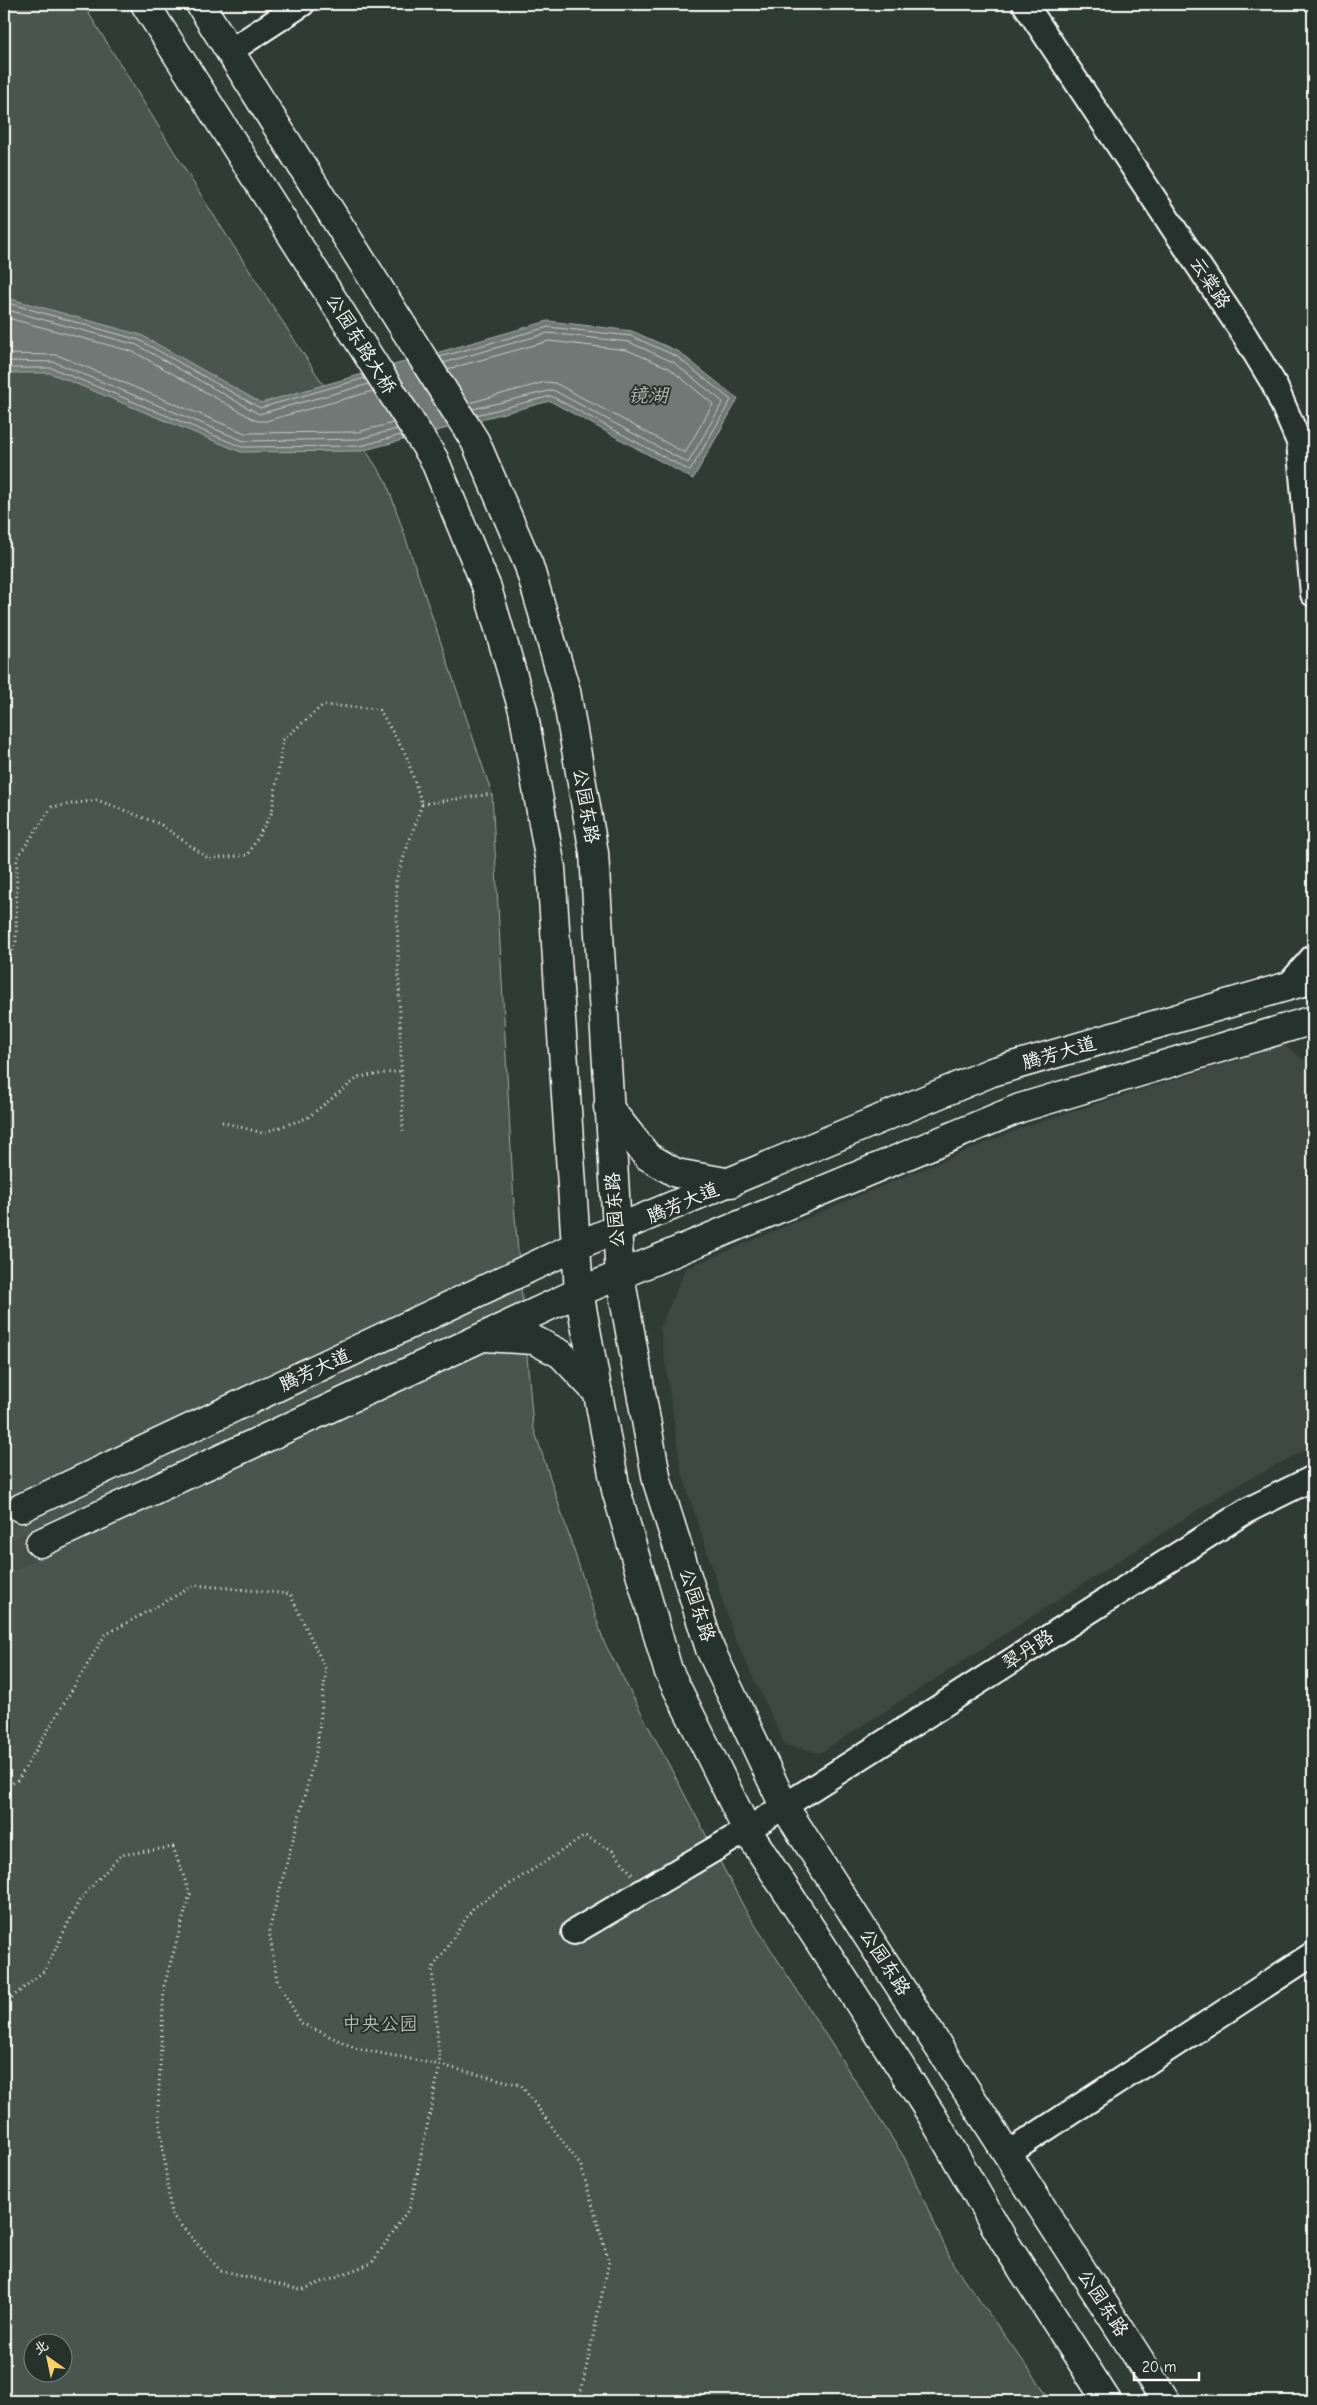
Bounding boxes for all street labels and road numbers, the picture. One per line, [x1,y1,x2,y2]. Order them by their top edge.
street label: 云棠路 [1185,253,1235,313]
street label: 公园东路大桥 [321,290,401,398]
street label: 公园东路 [569,767,603,845]
street label: 腾芳大道 [1019,1032,1099,1074]
street label: 公园东路 [601,1171,629,1249]
street label: 腾芳大道 [644,1178,722,1228]
street label: 腾芳大道 [276,1344,354,1396]
street label: 公园东路 [675,1565,719,1645]
street label: 翠丹路 [998,1625,1058,1675]
street label: 公园东路 [855,1924,915,2000]
street label: 公园东路 [1073,2265,1133,2341]

